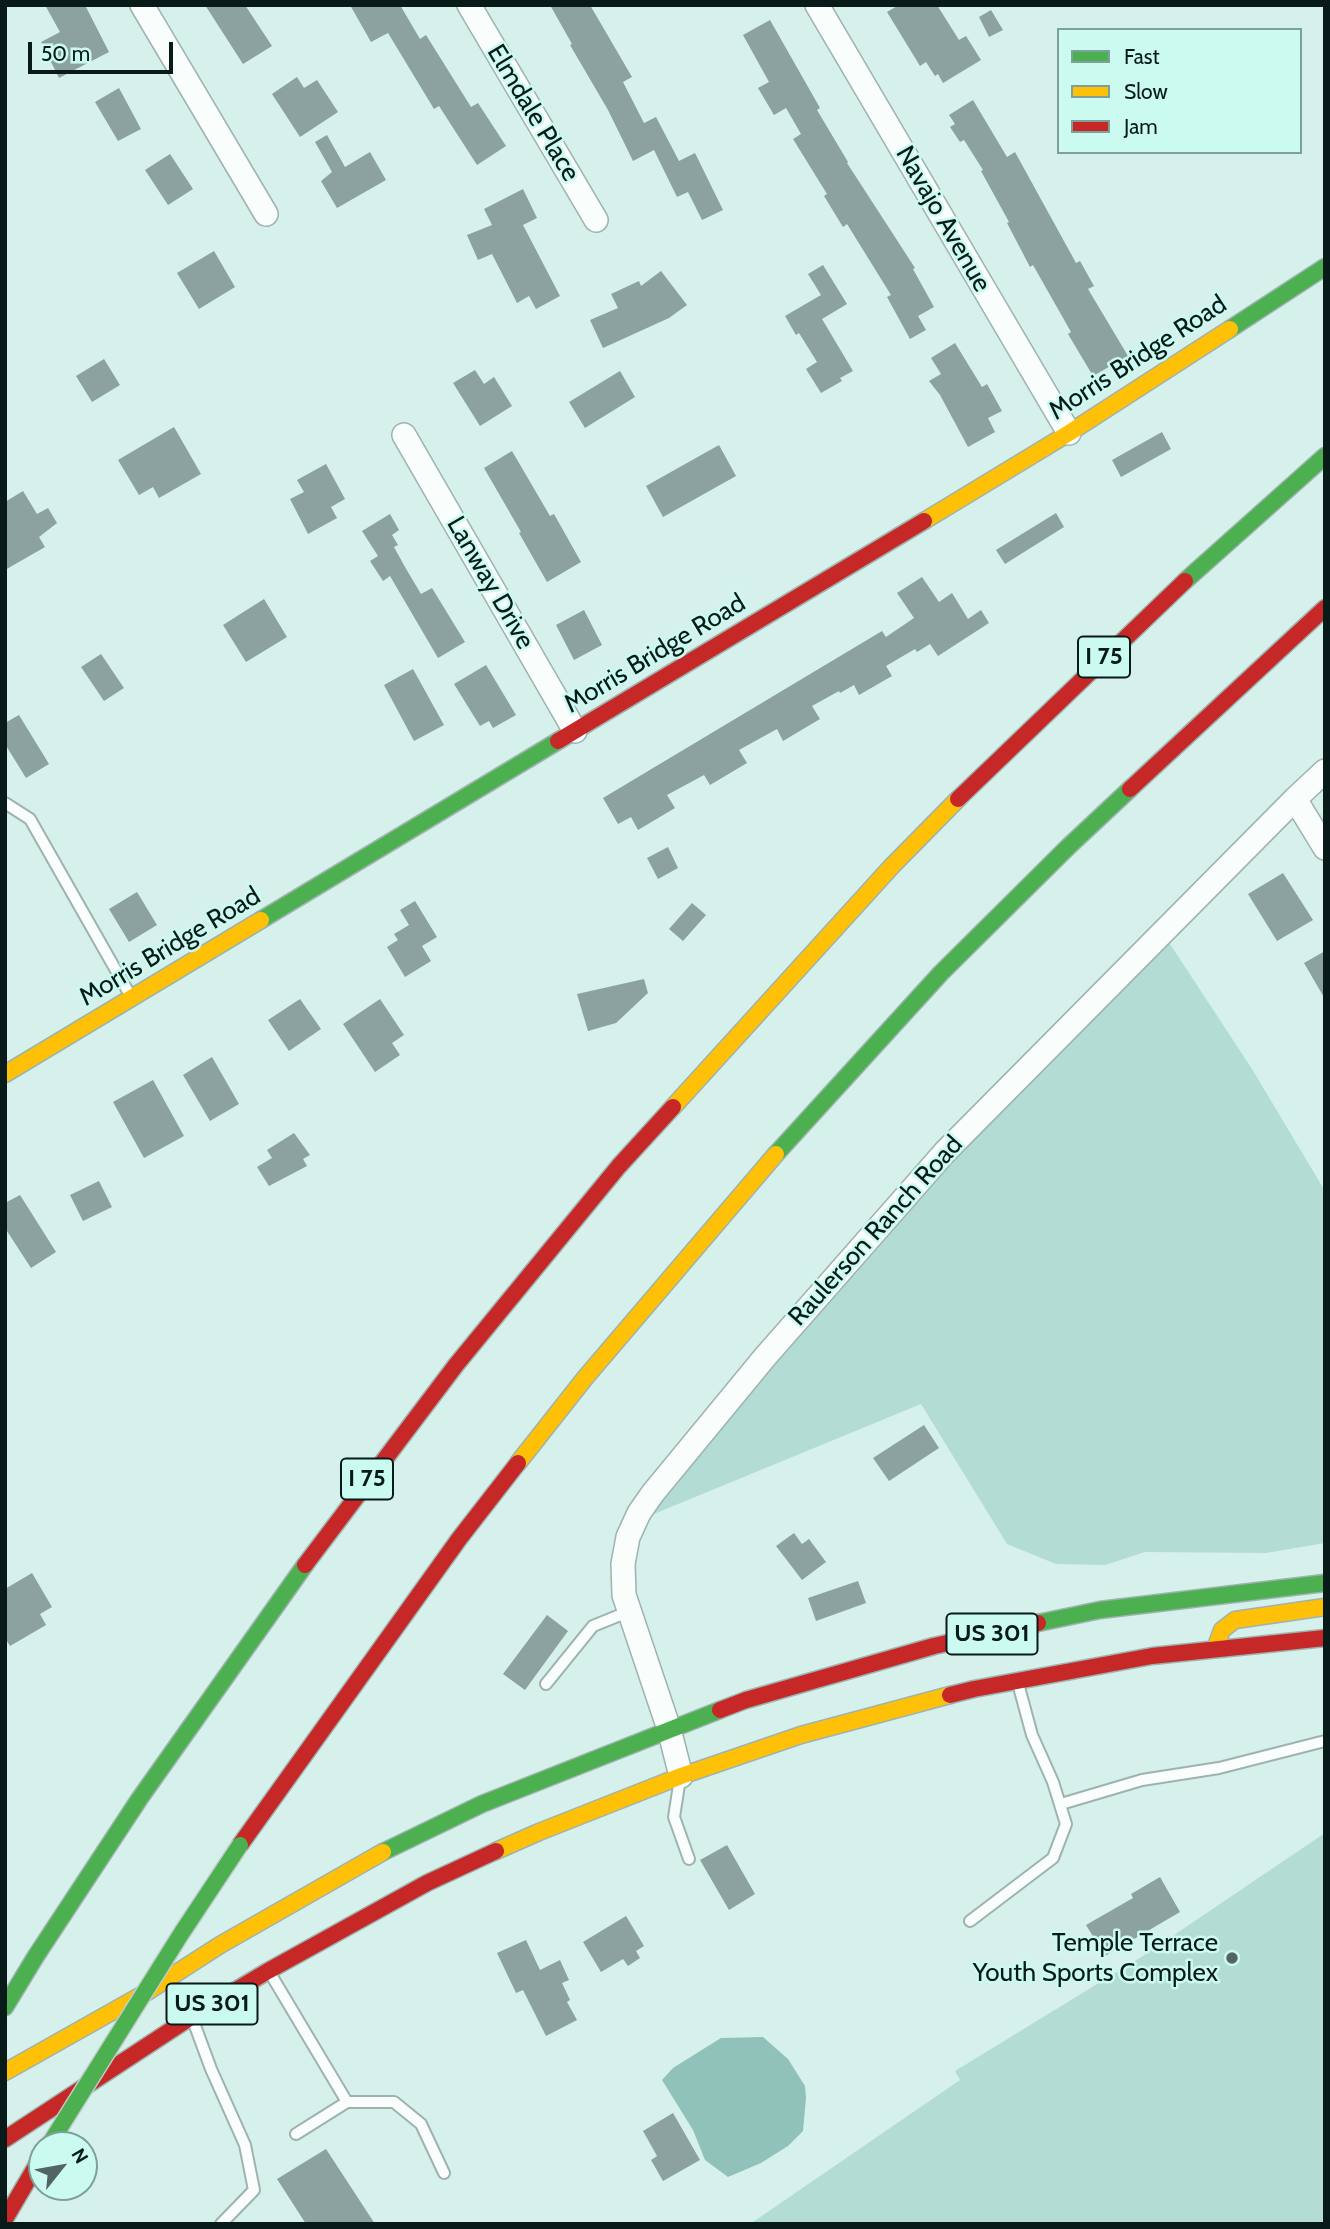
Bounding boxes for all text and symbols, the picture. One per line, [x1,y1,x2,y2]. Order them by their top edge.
scale bar [32,28,177,72]
legend [1057,28,1302,154]
street label: Elmdale Place [480,39,586,187]
text: 50 m [41,41,90,66]
text: Fast [1124,44,1160,69]
text: Slow [1124,79,1168,104]
text: Jam [1124,114,1158,139]
street label: Navajo Avenue [889,140,997,298]
street label: Morris Bridge Road [1043,289,1233,427]
street label: Lanway Drive [440,511,540,655]
street label: Morris Bridge Road [559,588,751,720]
road number: I 75 [1078,636,1130,678]
street label: Morris Bridge Road [74,881,266,1013]
street label: Raulerson Ranch Road [782,1129,970,1333]
road number: I 75 [341,1458,393,1499]
road number: US 301 [946,1614,1038,1654]
place label: Temple Terrace Youth Sports Complex [973,1927,1218,1988]
marker: Temple Terrace Youth Sports Complex [1224,1950,1240,1966]
road number: US 301 [166,1983,258,2024]
north arrow [28,2131,98,2201]
text: N [66,2144,93,2168]

